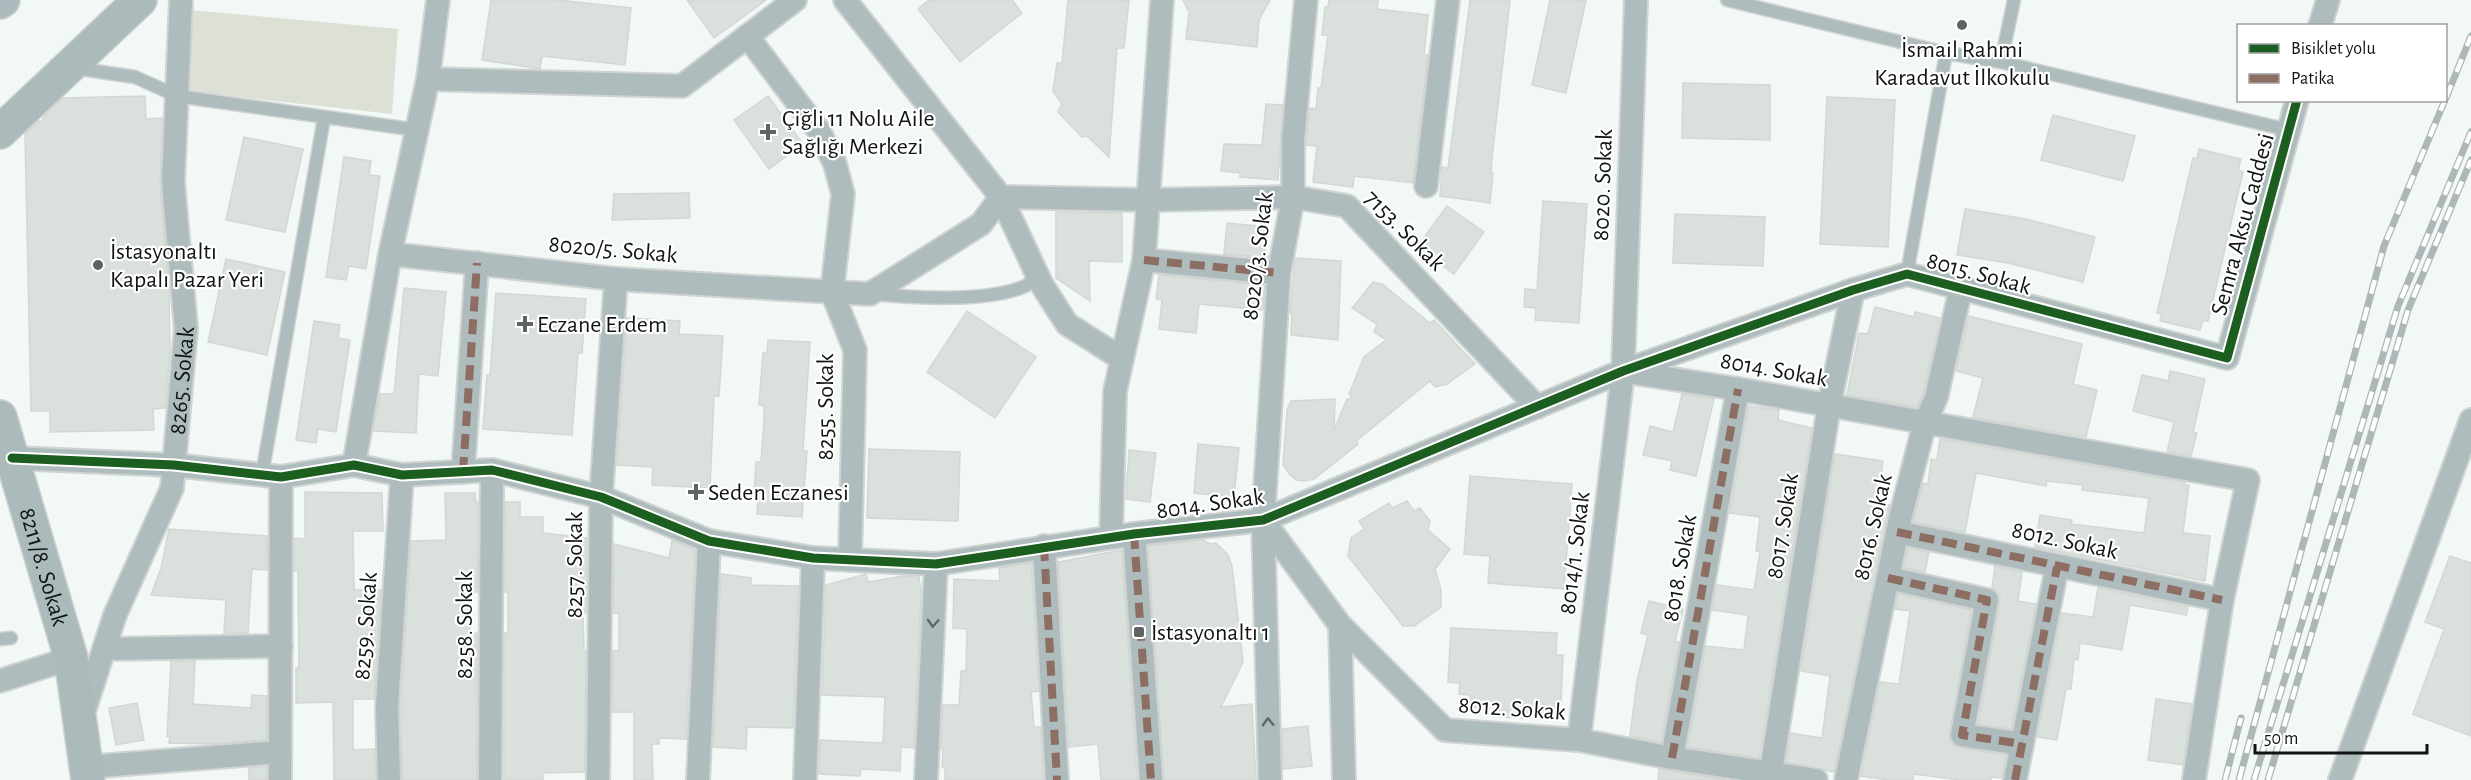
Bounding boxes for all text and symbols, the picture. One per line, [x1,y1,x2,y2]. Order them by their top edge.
marker: İsmail Rahmi Karadavut İlkokulu [1955,18,1969,32]
legend [2237,24,2447,102]
place label: İsmail Rahmi Karadavut İlkokulu [1874,37,2050,90]
text: Bisiklet yolu [2291,40,2376,58]
text: Patika [2291,70,2334,88]
place label: Çiğli 11 Nolu Aile Sağlığı Merkezi [782,107,935,159]
marker: Çiğli 11 Nolu Aile Sağlığı Merkezi [759,123,777,141]
street label: 8020. Sokak [1589,128,1617,242]
street label: Semra Aksu Caddesi [2207,131,2279,318]
street label: 7153. Sokak [1359,186,1449,276]
street label: 8020/3. Sokak [1238,191,1278,322]
street label: 8020/5. Sokak [548,232,678,268]
place label: İstasyonaltı Kapalı Pazar Yeri [110,239,264,292]
street label: 8015. Sokak [1924,249,2034,299]
marker: İstasyonaltı Kapalı Pazar Yeri [91,258,105,272]
place label: Eczane Erdem [537,313,667,337]
marker: Eczane Erdem [518,317,532,331]
street label: 8265. Sokak [166,326,199,436]
street label: 8014. Sokak [1718,349,1829,391]
street label: 8255. Sokak [814,353,838,460]
street label: 8017. Sokak [1763,471,1803,581]
street label: 8016. Sokak [1849,472,1897,583]
place label: Seden Eczanesi [708,481,849,505]
marker: Seden Eczanesi [689,485,703,499]
street label: 8014. Sokak [1155,485,1266,523]
street label: 8014/1. Sokak [1556,490,1594,616]
street label: 8211/8. Sokak [14,505,72,629]
street label: 8257. Sokak [563,511,587,618]
street label: 8018. Sokak [1659,513,1701,624]
street label: 8012. Sokak [2010,518,2120,564]
street label: 8259. Sokak [350,571,382,681]
street label: 8258. Sokak [453,571,477,679]
one-way arrow [927,618,940,627]
place label: İstasyonaltı 1 [1151,620,1270,645]
marker: İstasyonaltı 1 [1132,625,1146,639]
street label: 8012. Sokak [1457,693,1567,725]
one-way arrow [1262,717,1275,726]
scale bar [2255,717,2428,755]
text: 50 m [2264,730,2298,748]

